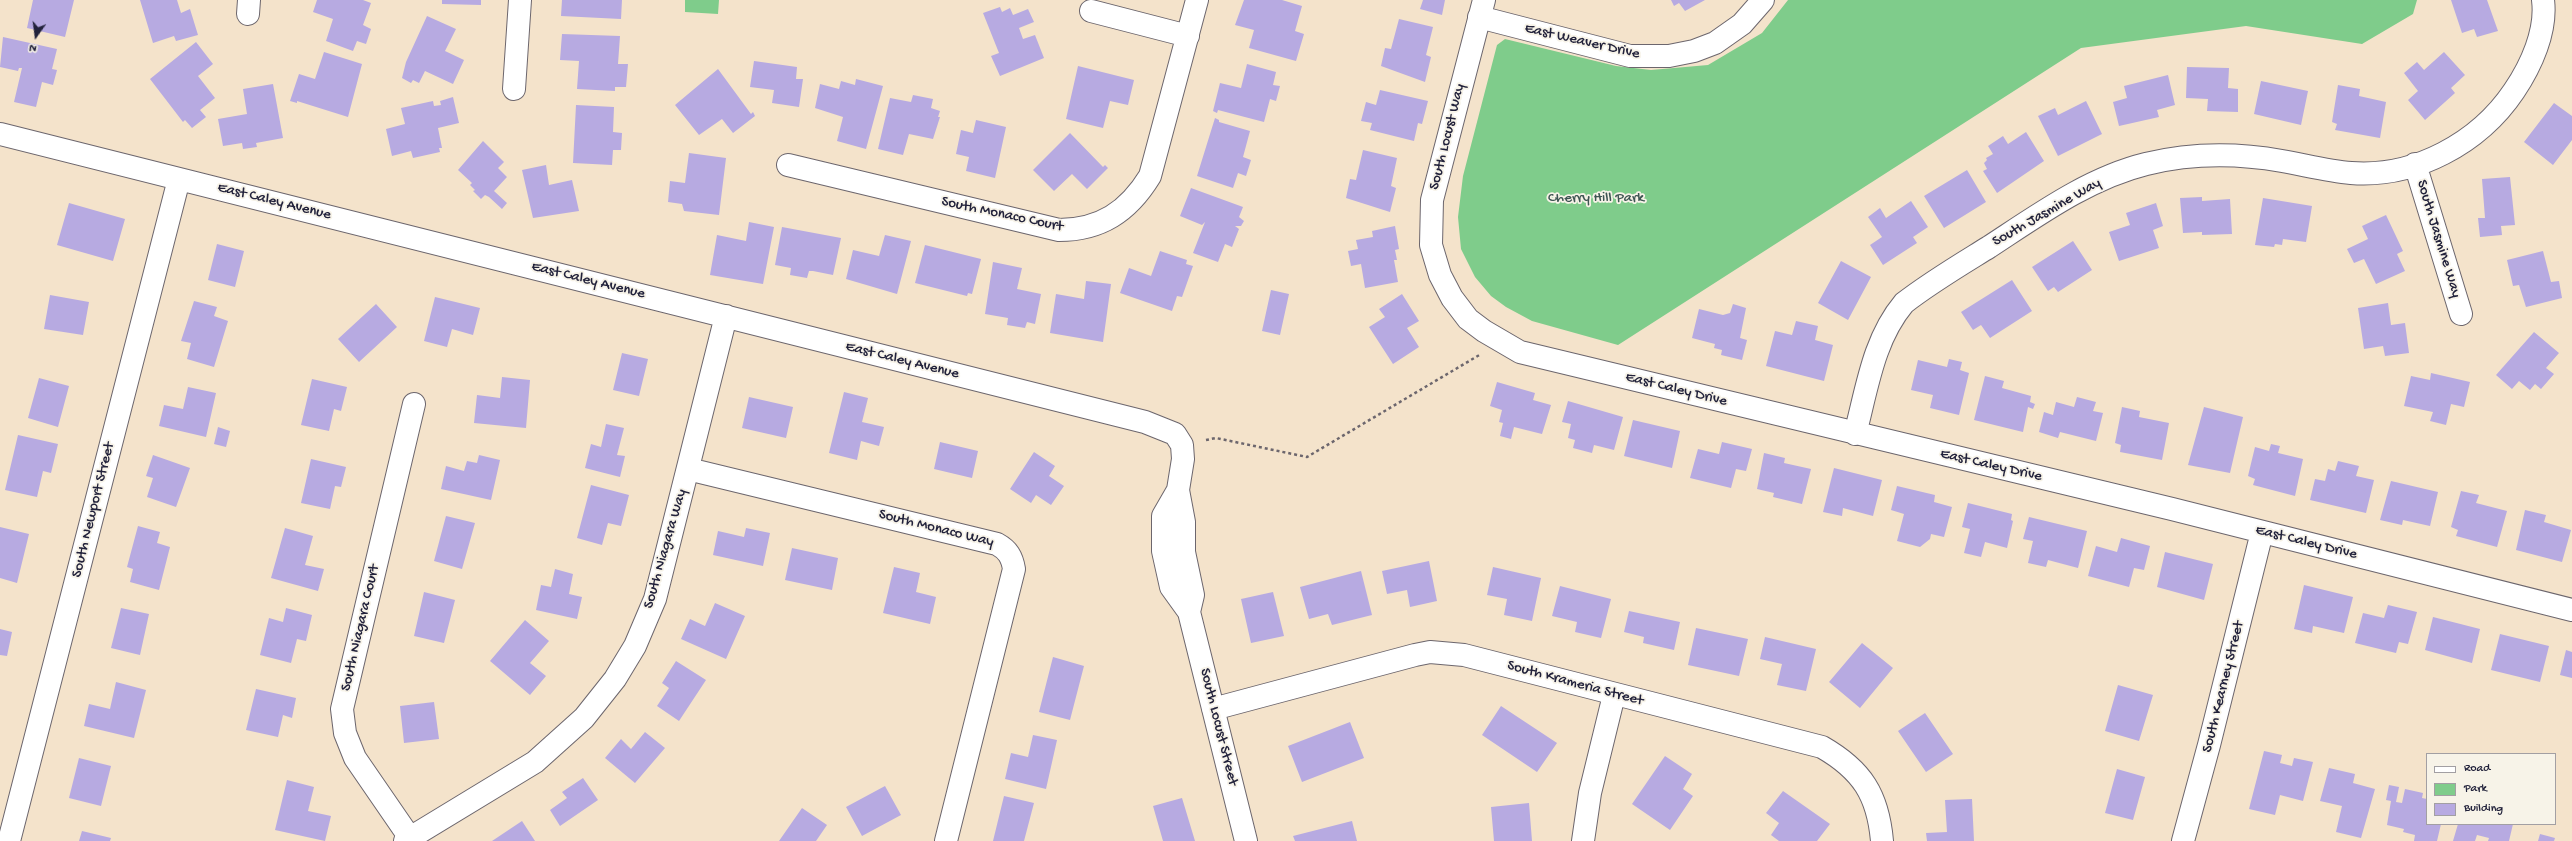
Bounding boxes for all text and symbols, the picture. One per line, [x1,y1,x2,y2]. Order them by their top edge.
north arrow [16,16,56,56]
street label: East Weaver Drive [1523,20,1641,64]
text: N [28,41,38,54]
street label: South Locust Way [1426,82,1470,192]
street label: South Jasmine Way [1990,175,2104,251]
street label: South Jasmine Way [2412,178,2464,300]
street label: East Caley Avenue [215,179,333,225]
park label: Cherry Hill Park [1548,190,1644,208]
street label: South Monaco Court [939,193,1065,237]
street label: East Caley Avenue [529,258,647,304]
street label: East Caley Avenue [843,338,961,384]
street label: East Caley Drive [1623,369,1729,411]
street label: South Newport Street [68,440,120,580]
street label: East Caley Drive [1938,446,2044,486]
street label: South Niagara Way [640,487,692,611]
street label: South Monaco Way [877,506,995,552]
street label: East Caley Drive [2253,522,2359,564]
street label: South Niagara Court [338,563,384,693]
street label: South Kearney Street [2199,619,2249,755]
street label: South Krameria Street [1505,657,1645,711]
street label: South Locust Street [1195,667,1241,787]
legend [2426,753,2556,825]
text: Road [2464,762,2490,776]
text: Park [2464,782,2487,796]
text: Building [2464,802,2503,816]

